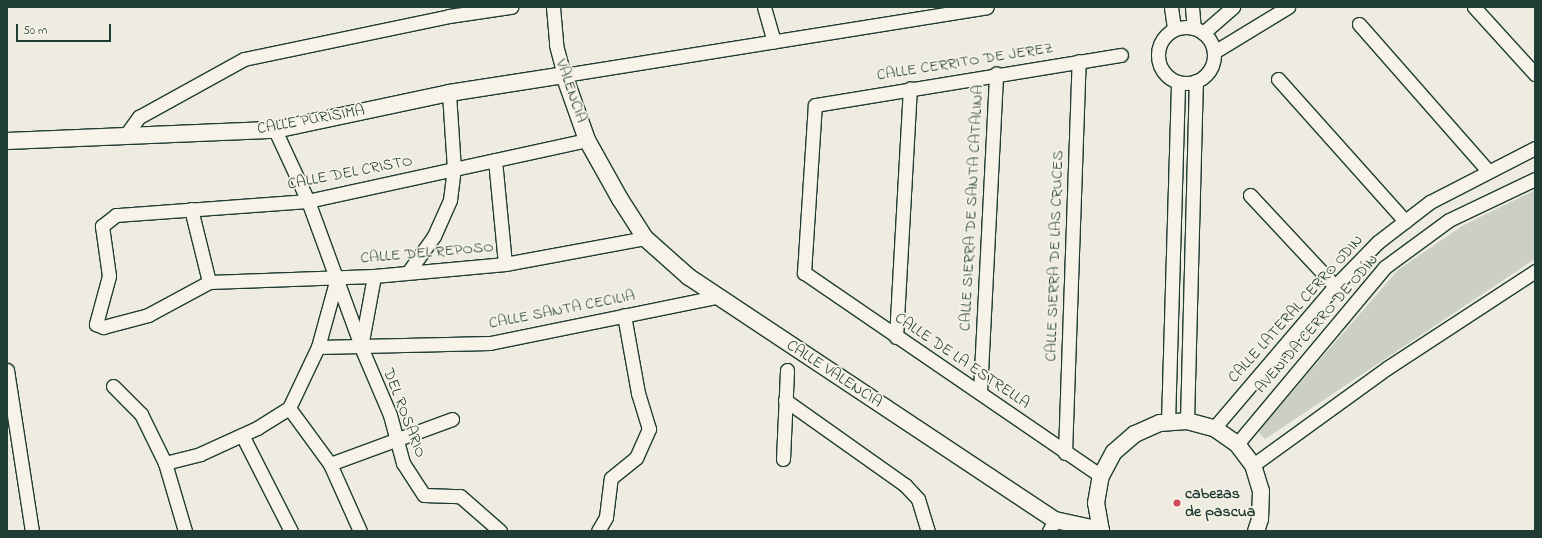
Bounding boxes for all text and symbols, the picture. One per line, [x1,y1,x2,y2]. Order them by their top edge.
scale bar [18,16,113,42]
text: 50 m [23,22,47,40]
street label: CALLE CERRITO DE JEREZ [875,39,1055,85]
street label: VALENCIA [551,57,591,125]
street label: CALLE SIERRA DE SANTA CATALINA [956,84,988,332]
street label: CALLE PURÍSIMA [256,101,366,139]
street label: CALLE SIERRA DE LAS CRUCES [1042,150,1068,362]
street label: CALLE DEL CRISTO [286,151,414,195]
street label: CALLE LATERAL CERRO ODIN [1224,231,1368,387]
street label: CALLE DEL REPOSO [360,238,494,268]
street label: AVENIDA CERRO DE ODÍN [1251,250,1383,398]
street label: CALLE SANTA CECILIA [487,286,637,334]
street label: CALLE DE LA ESTRELLA [891,309,1033,413]
street label: CALLE VALENCIA [782,336,886,412]
street label: DEL ROSARIO [378,366,430,460]
place label: cabezas de pascua [1185,484,1255,522]
marker: cabezas de pascua [1172,498,1182,508]

